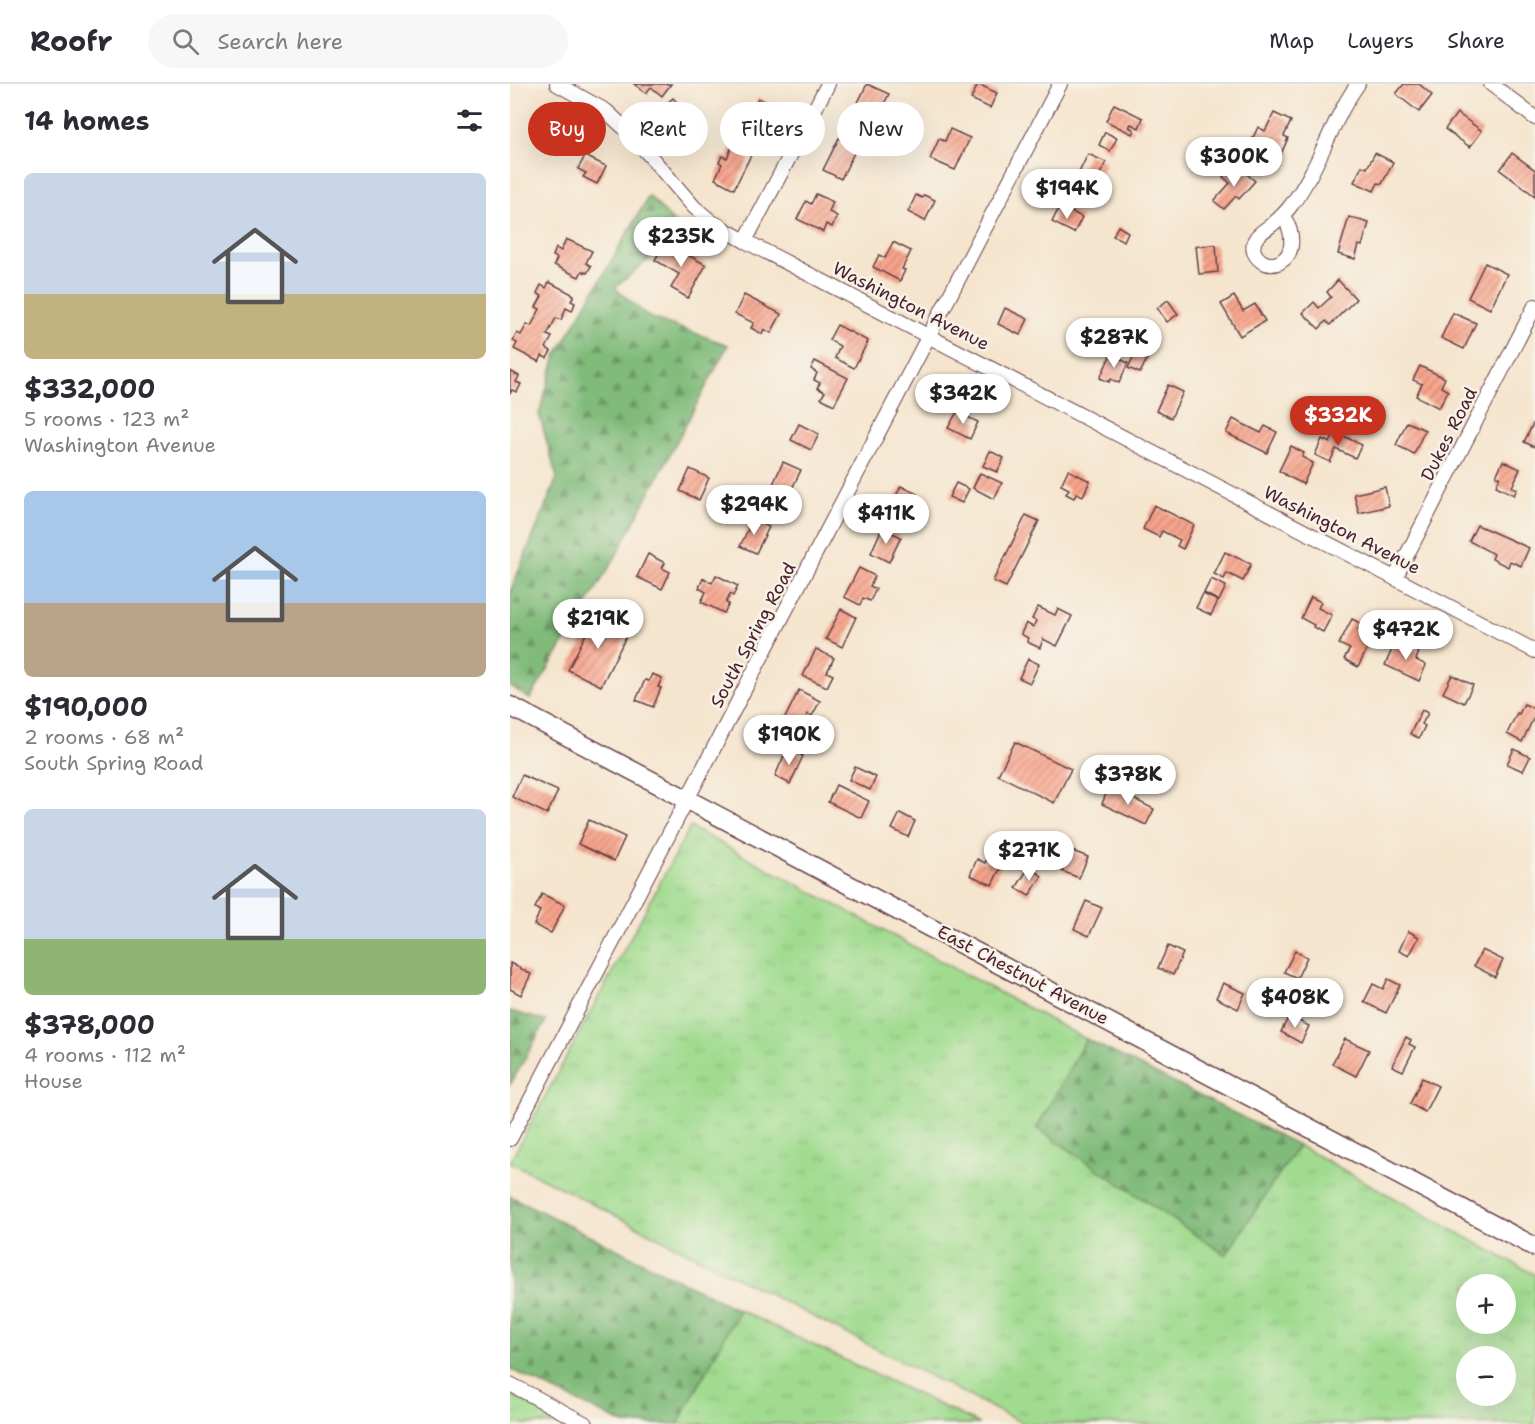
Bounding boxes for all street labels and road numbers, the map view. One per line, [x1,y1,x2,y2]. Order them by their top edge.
street label: Washington Avenue [829,256,993,356]
street label: Dukes Road [1415,383,1483,485]
street label: Washington Avenue [1260,480,1424,580]
street label: South Spring Road [705,558,801,712]
street label: East Chestnut Avenue [933,920,1113,1030]

